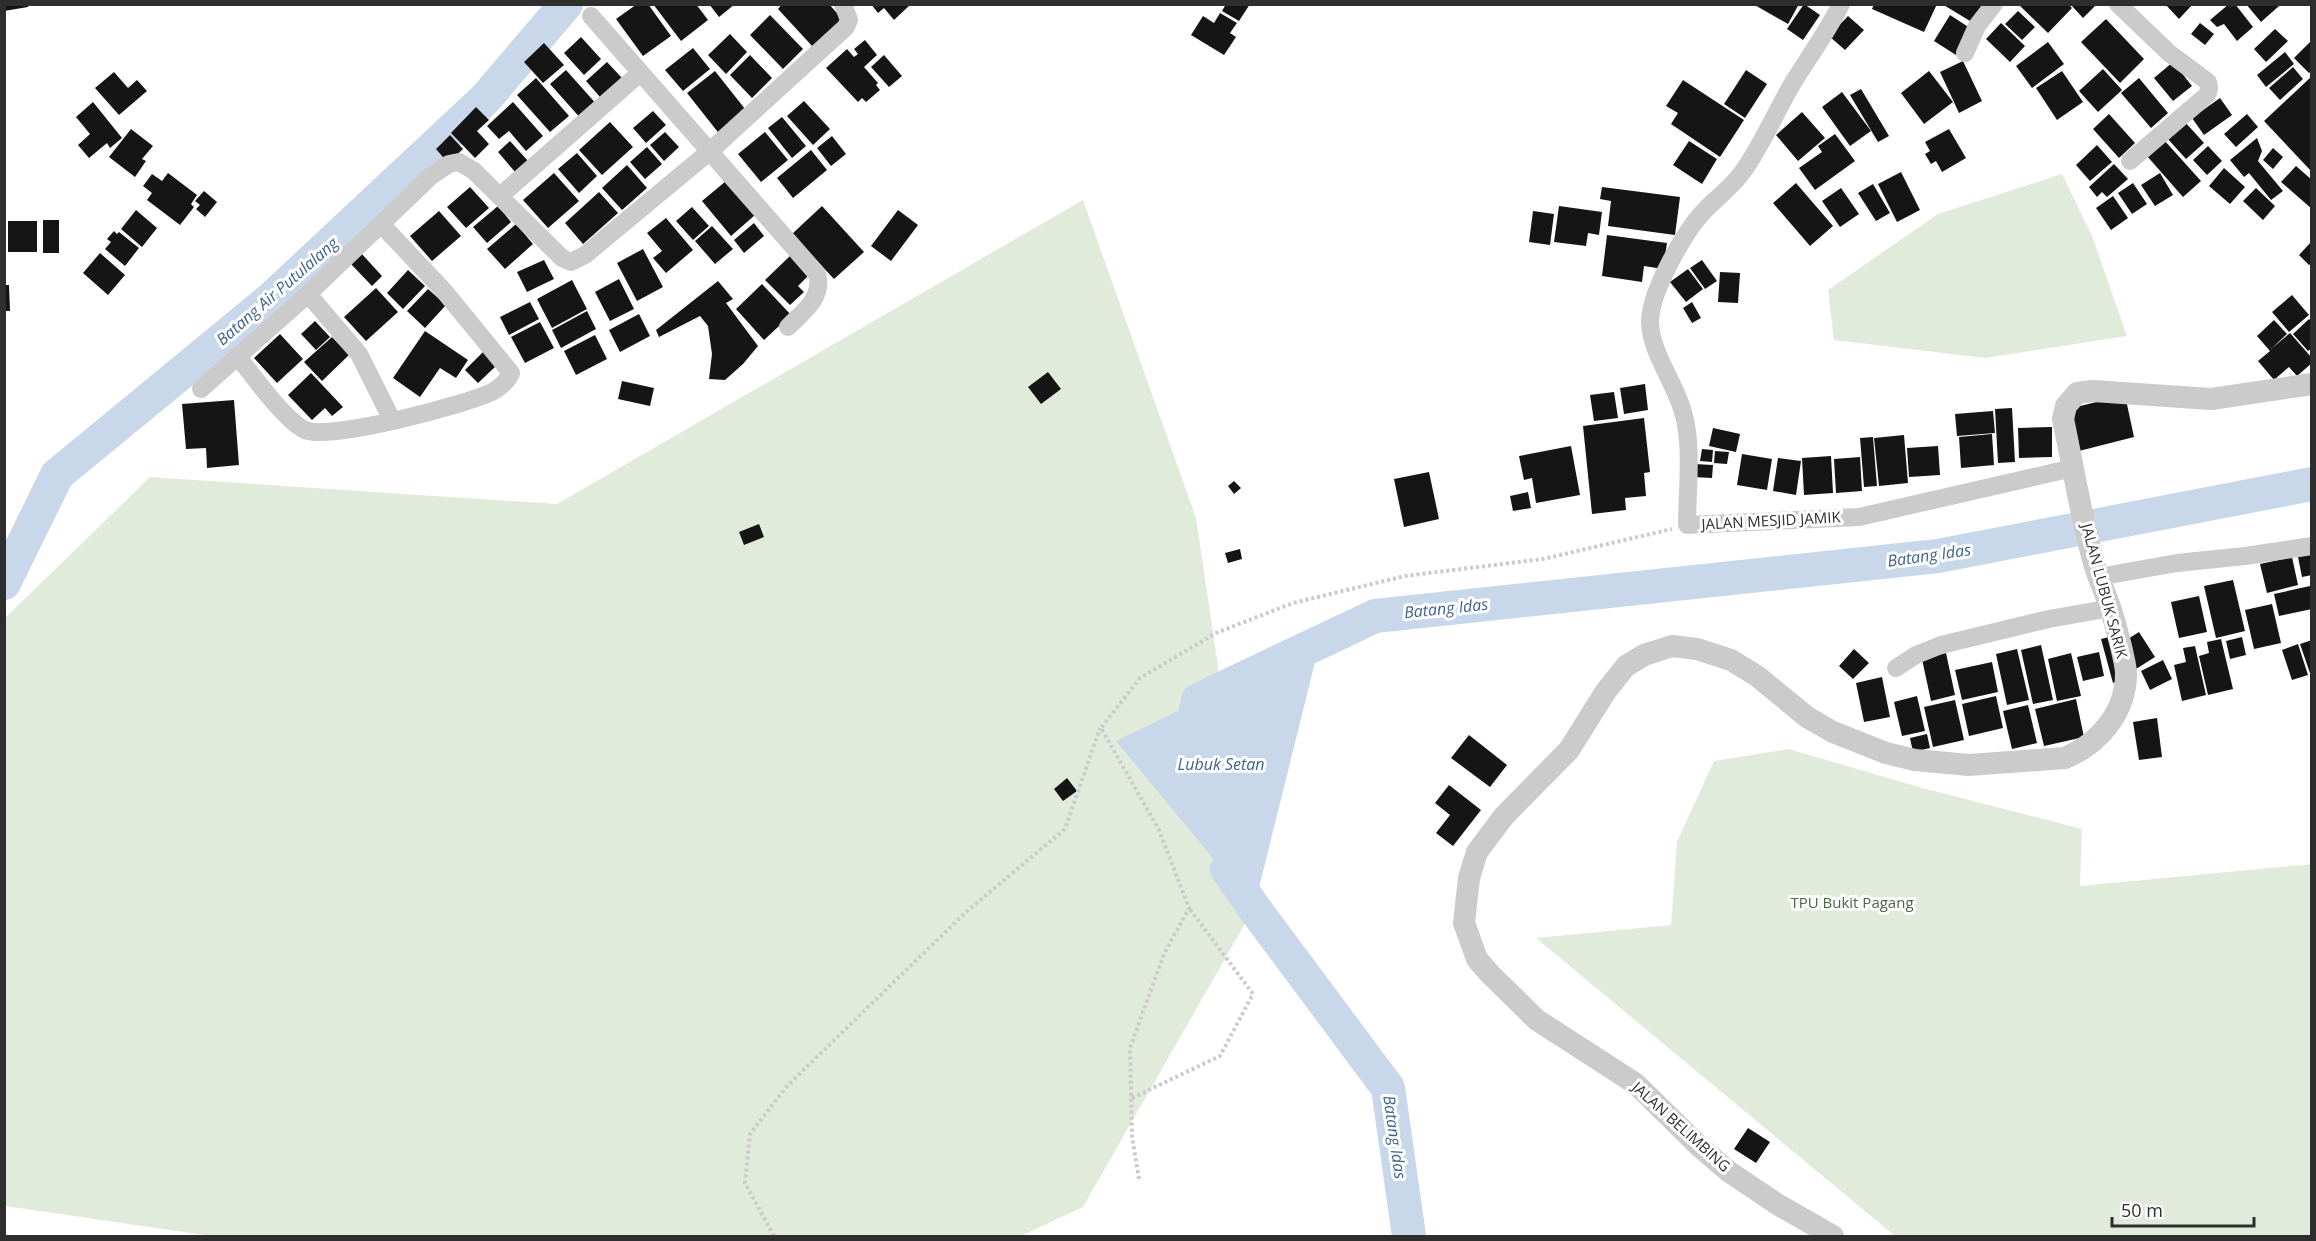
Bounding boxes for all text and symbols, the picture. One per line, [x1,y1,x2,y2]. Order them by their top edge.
water label: Batang Air Putulalang [211,232,343,350]
street label: JALAN MESJID JAMIK [1699,506,1842,534]
street label: JALAN LUBUK SARIK [2077,519,2133,661]
water label: Batang Idas [1886,538,1972,572]
water label: Batang Idas [1403,593,1489,623]
water label: Lubuk Setan [1178,753,1264,775]
park label: TPU Bukit Pagang [1790,892,1914,912]
street label: JALAN BELIMBING [1627,1075,1735,1176]
water label: Batang Idas [1378,1094,1412,1180]
scale bar [2112,1190,2254,1228]
text: 50 m [2121,1198,2163,1222]

